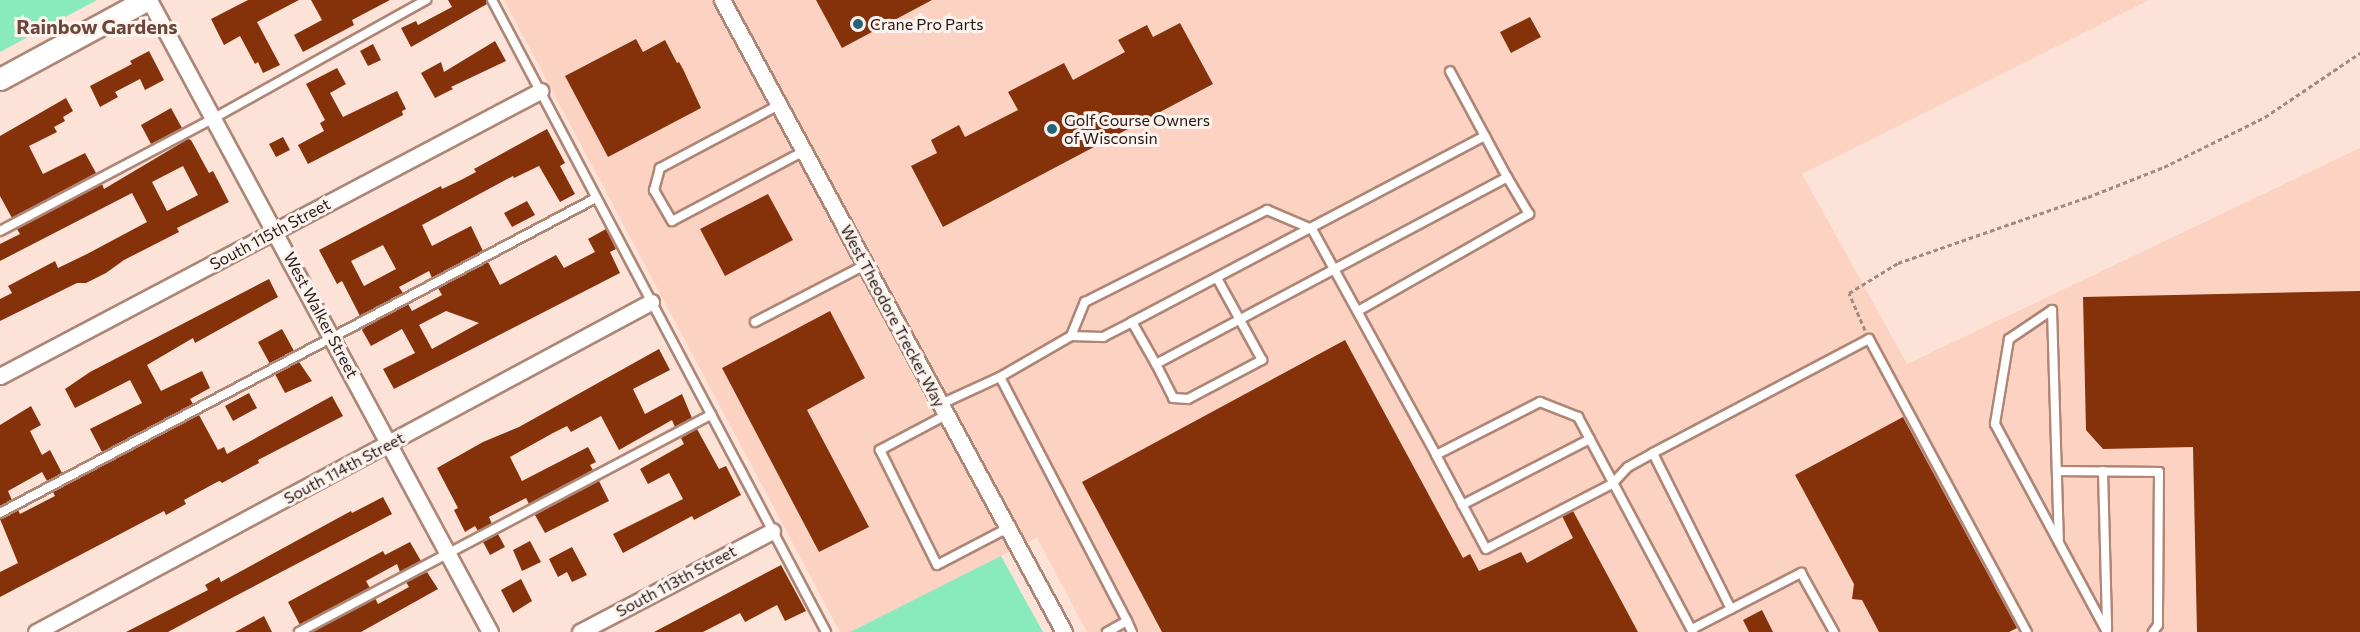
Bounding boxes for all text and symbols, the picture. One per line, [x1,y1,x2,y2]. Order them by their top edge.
district label: Rainbow Gardens [16,14,178,38]
place label: Crane Pro Parts [870,14,984,34]
marker: Crane Pro Parts [851,17,865,31]
place label: Golf Course Owners of Wisconsin [1064,110,1210,148]
marker: Golf Course Owners of Wisconsin [1045,122,1059,136]
street label: South 115th Street [207,194,333,274]
street label: West Theodore Trecker Way [837,221,949,411]
street label: West Walker Street [280,249,362,381]
street label: South 114th Street [280,428,408,508]
street label: South 113th Street [613,541,739,621]

